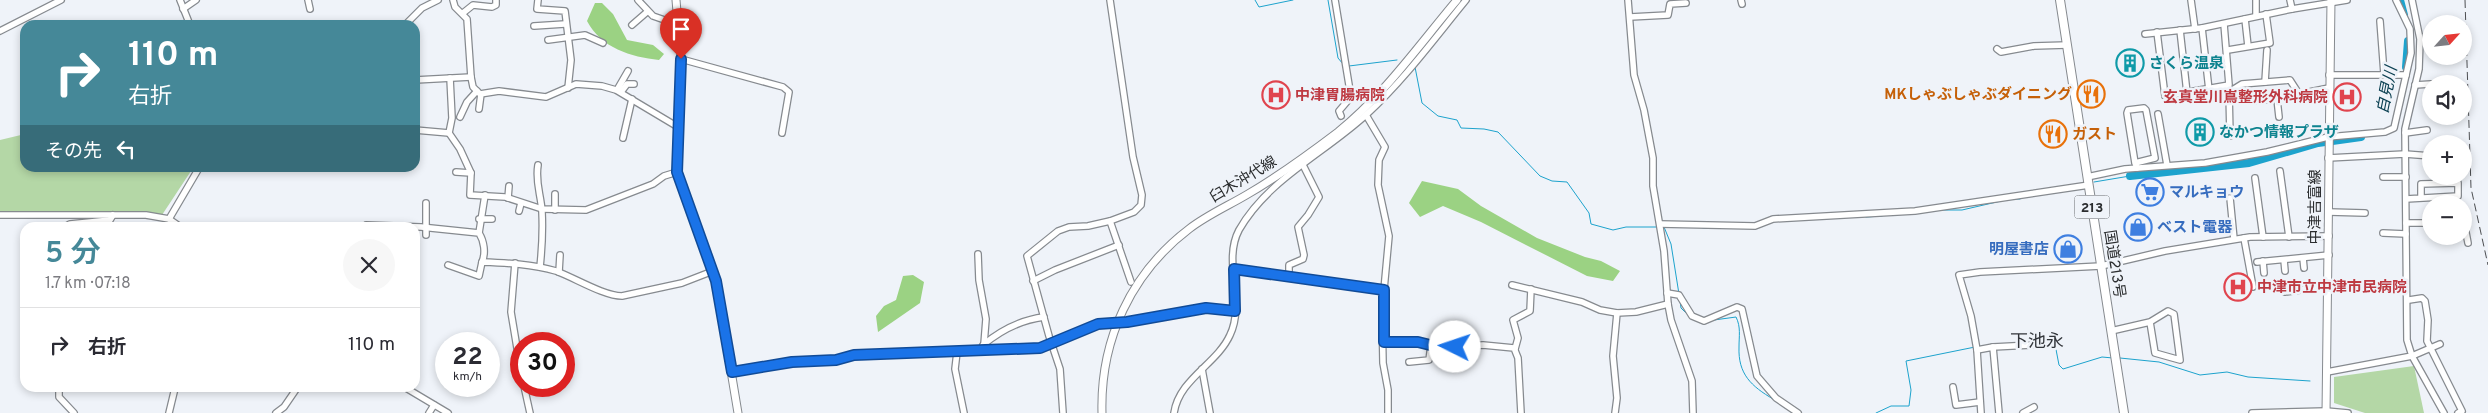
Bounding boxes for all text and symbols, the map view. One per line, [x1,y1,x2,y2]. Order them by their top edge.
pin [660,8,702,59]
icon: arrive [667,15,695,43]
north arrow [2422,15,2472,65]
map controls [2422,15,2472,245]
text: 110 m [128,34,218,78]
icon: right [45,40,110,105]
building icon: さくら温泉 [2115,48,2145,78]
place label: さくら温泉 [2149,55,2224,74]
water label: 自見川 [2374,63,2403,116]
button: sound [2422,75,2472,125]
restaurant icon: MKしゃぶしゃぶダイニング [2076,79,2106,109]
hospital icon: 中津胃腸病院 [1261,80,1291,110]
hospital icon: 玄真堂川嶌整形外科病院 [2332,82,2362,112]
text: 右折 [128,84,172,111]
place label: MKしゃぶしゃぶダイニング [1884,86,2072,105]
place label: 中津胃腸病院 [1295,87,1385,106]
place label: 玄真堂川嶌整形外科病院 [2163,88,2328,108]
building icon: なかつ情報プラザ [2185,117,2215,147]
restaurant icon: ガスト [2038,119,2068,149]
place label: なかつ情報プラザ [2219,124,2339,143]
place label: ガスト [2072,126,2117,145]
icon: left [112,135,140,163]
button: + [2422,135,2472,185]
text: その先 [45,140,102,164]
street label: 臼木沖代線 [1206,152,1281,208]
street label: 中津吉富線 [2307,169,2326,245]
supermarket icon: マルキョウ [2135,177,2165,207]
place label: マルキョウ [2169,184,2244,203]
button: − [2422,195,2472,245]
road number: 213 [2074,196,2110,218]
shop icon: ベスト電器 [2123,212,2153,242]
place label: ベスト電器 [2157,219,2233,238]
street label: 国道213号 [2099,229,2128,300]
shop icon: 明屋書店 [2053,234,2083,264]
text: 5 分 [45,236,101,273]
button: close [343,239,395,291]
place label: 明屋書店 [1989,241,2049,260]
hospital icon: 中津市立中津市民病院 [2223,272,2253,302]
text: 1.7 km · 07:18 [45,274,131,294]
place label: 中津市立中津市民病院 [2257,279,2407,298]
position arrow [1428,320,1480,372]
icon: right [45,331,73,359]
district label: 下池永 [2010,331,2064,354]
speed limit sign: 30 [510,332,575,397]
text: 110 m [348,333,395,357]
text: 右折 [88,336,126,360]
text: 22 [452,342,483,374]
text: km/h [453,369,482,385]

